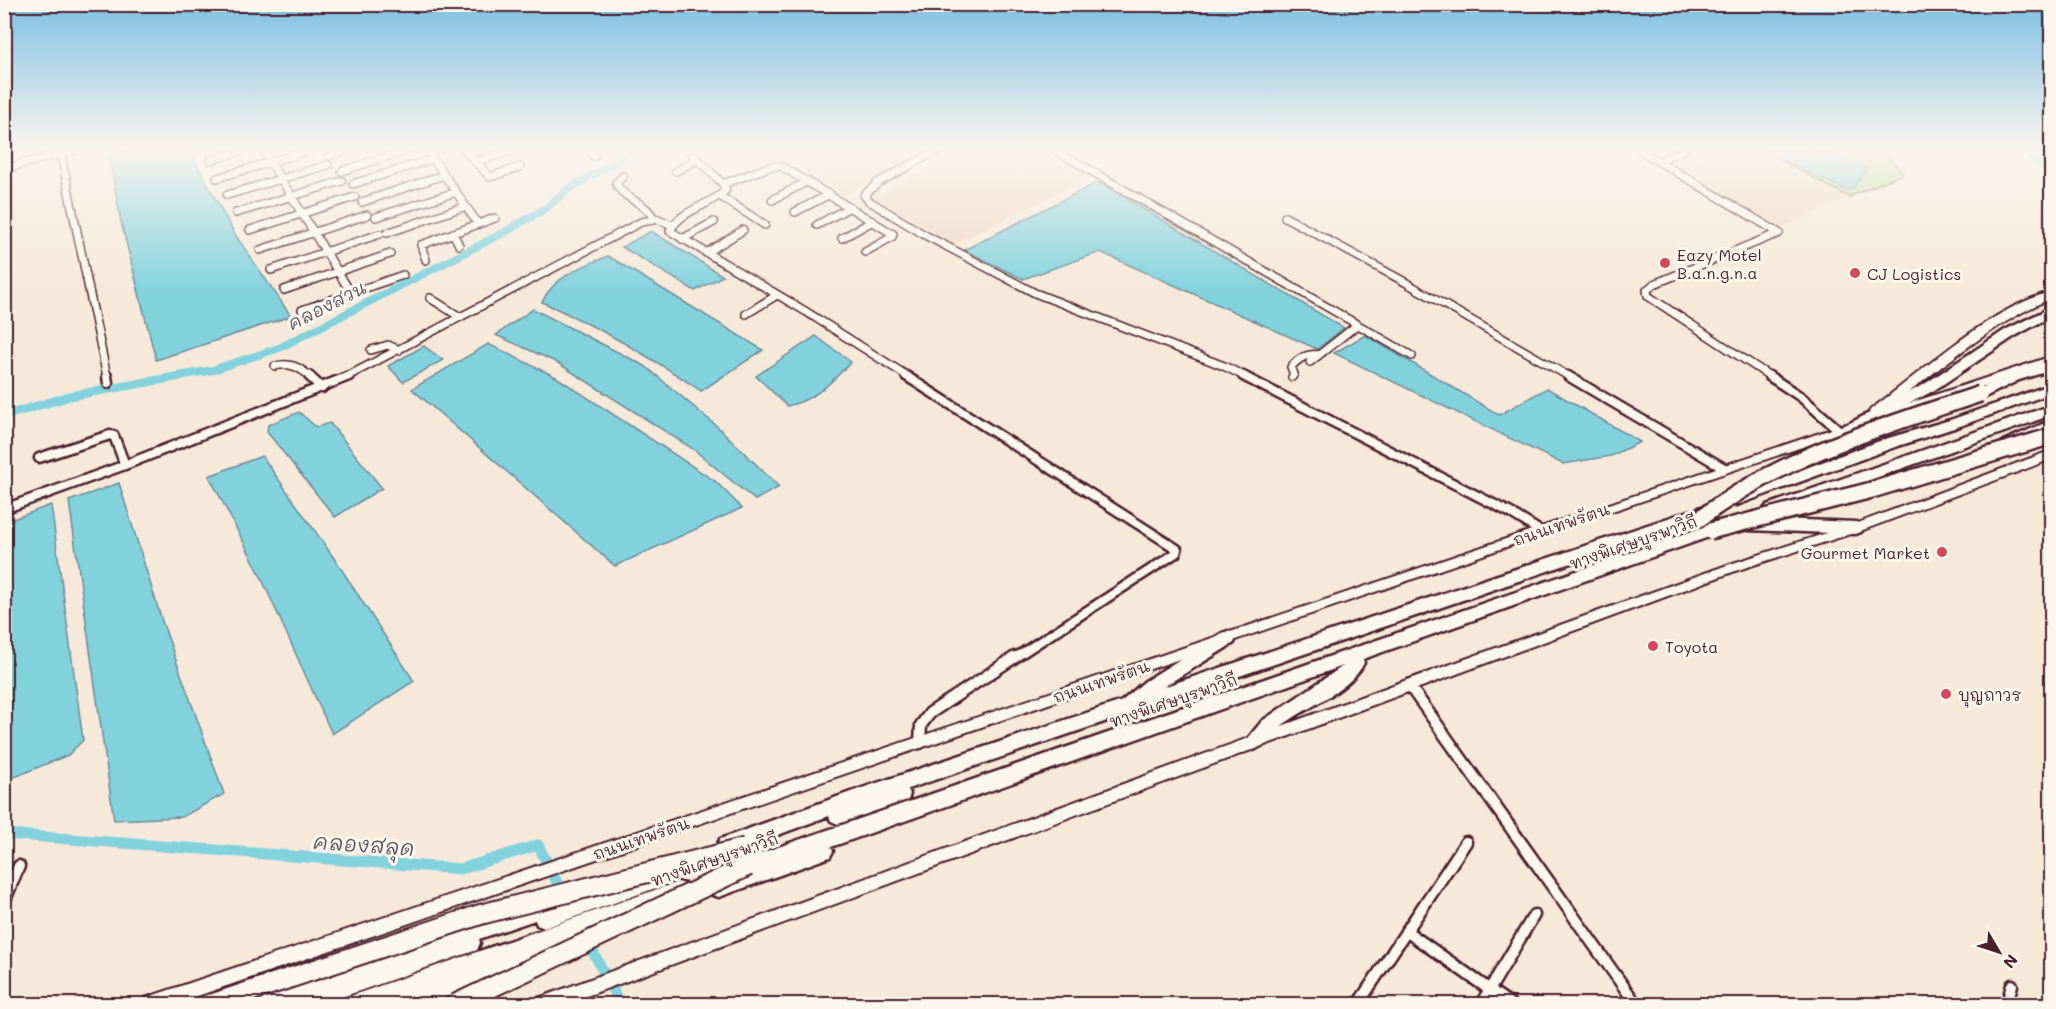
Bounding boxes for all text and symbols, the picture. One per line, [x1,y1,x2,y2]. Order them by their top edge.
place label: Eazy Motel B.a.n.g.n.a [1677,244,1762,283]
marker: Eazy Motel B.a.n.g.n.a [1658,256,1672,270]
place label: CJ Logistics [1867,263,1961,284]
marker: CJ Logistics [1848,266,1862,280]
water label: คลองสวน [283,275,371,335]
street label: ถนนเทพรัตน [1510,497,1612,550]
street label: ทางพิเศษบูรพาวิถี [1566,510,1701,577]
place label: Gourmet Market [1801,542,1930,563]
marker: Gourmet Market [1935,545,1949,559]
place label: Toyota [1665,636,1718,657]
marker: Toyota [1646,639,1660,653]
street label: ถนนเทพรัตน [1050,654,1152,707]
street label: ทางพิเศษบูรพาวิถี [1106,668,1241,735]
place label: บุญถาวร [1958,684,2022,708]
marker: บุญถาวร [1939,687,1953,701]
street label: ถนนเทพรัตน [590,811,692,864]
water label: คลองสลุด [312,827,416,865]
street label: ทางพิเศษบูรพาวิถี [647,827,782,894]
north arrow [1969,922,2029,982]
text: N [1999,950,2023,973]

